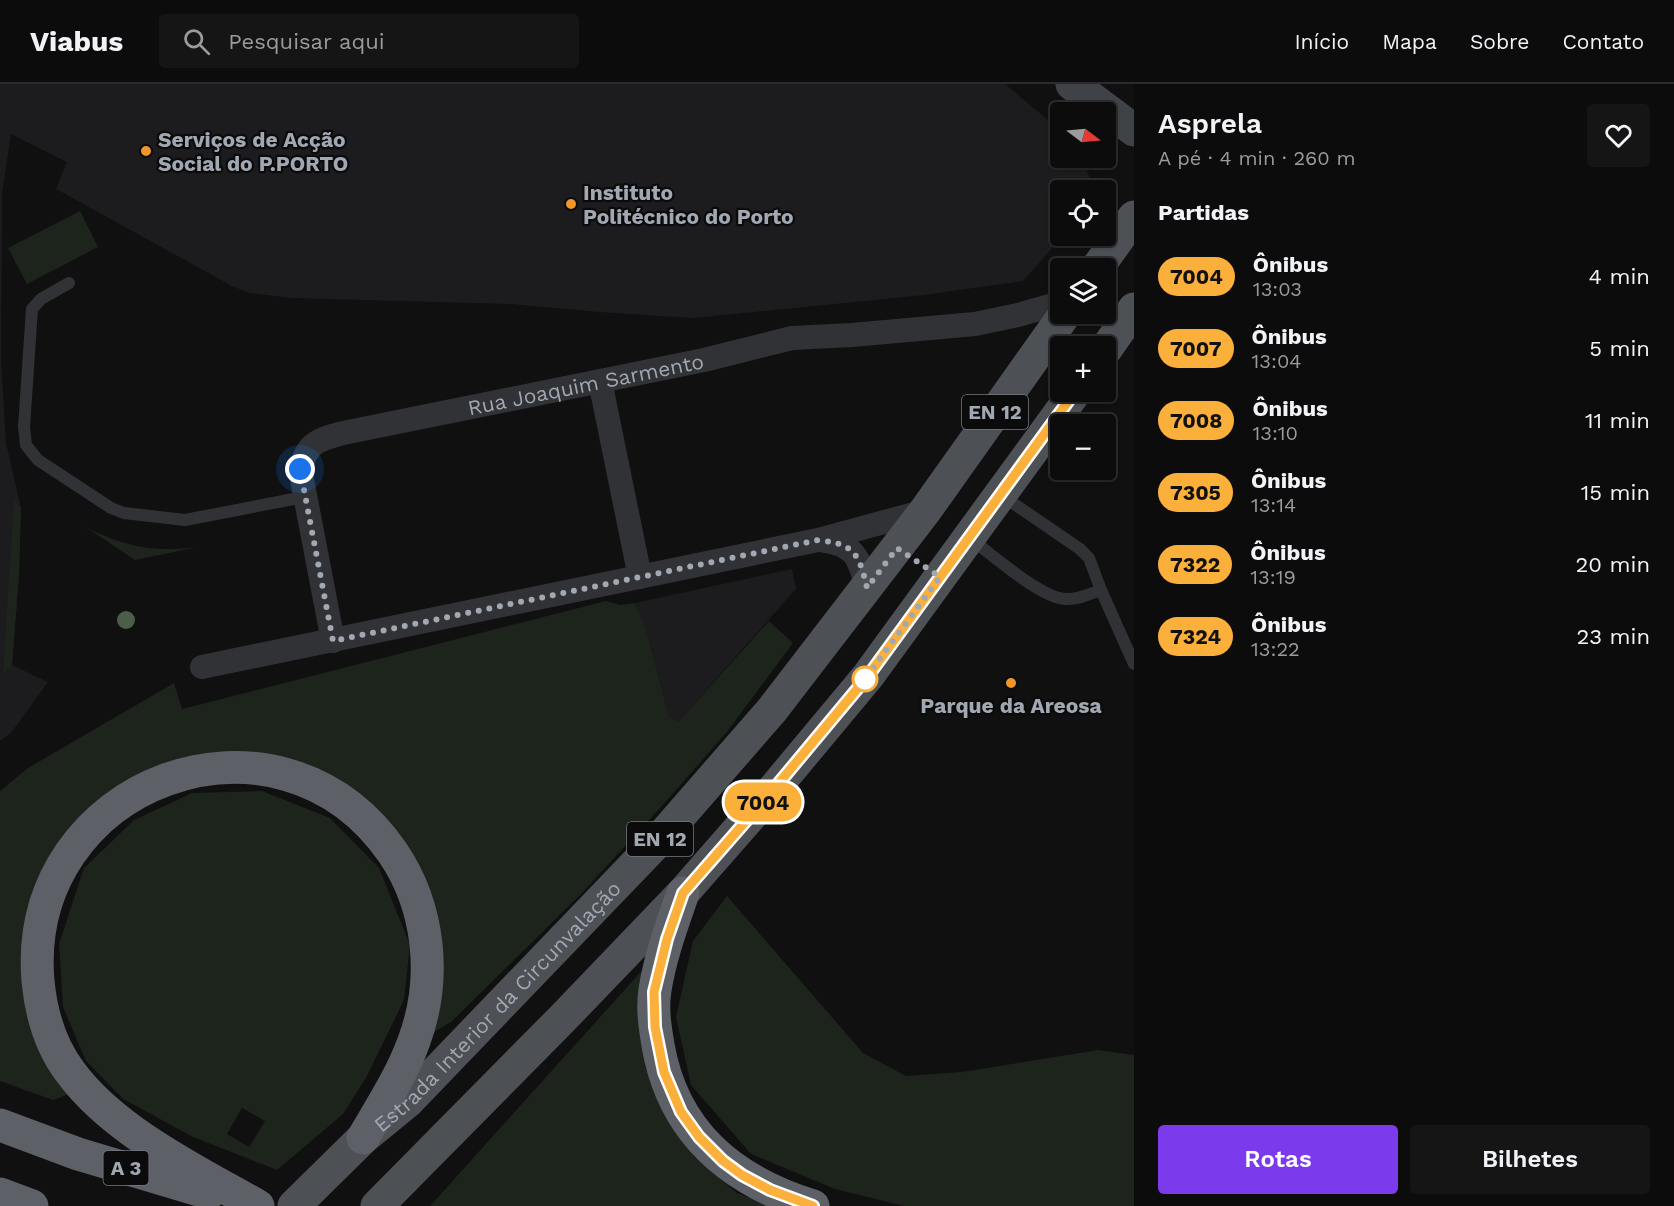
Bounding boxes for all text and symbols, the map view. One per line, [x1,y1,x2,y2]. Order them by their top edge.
search box [159,14,579,68]
text: Viabus [30,25,123,58]
icon: search [180,25,213,58]
text: Pesquisar aqui [228,29,385,54]
text: Início [1294,29,1349,54]
text: Mapa [1382,29,1437,54]
text: Sobre [1470,29,1529,54]
text: Contato [1562,29,1644,54]
north arrow [1050,102,1116,168]
map controls [1050,102,1116,480]
button: heart [1587,104,1650,167]
text: Asprela [1158,107,1262,140]
place label: Serviços de Acção Social do P.PORTO [158,127,348,176]
marker: Serviços de Acção Social do P.PORTO [139,144,153,158]
text: A pé · 4 min · 260 m [1158,146,1356,170]
place label: Instituto Politécnico do Porto [583,180,794,229]
button: locate [1050,180,1116,246]
marker: Instituto Politécnico do Porto [564,197,578,211]
text: Partidas [1158,200,1249,225]
text: Ônibus [1253,252,1328,277]
button: layers [1050,258,1116,324]
text: 7004 [1170,264,1223,289]
text: 4 min [1589,264,1650,289]
text: 13:03 [1253,277,1302,301]
text: Ônibus [1252,324,1327,349]
button: + [1050,336,1116,402]
text: 7007 [1170,336,1222,361]
text: 5 min [1589,336,1650,361]
street label: Rua Joaquim Sarmento [466,348,706,420]
text: 13:04 [1252,349,1302,373]
road number: EN 12 [962,395,1028,429]
text: Ônibus [1252,396,1328,421]
text: 7008 [1170,408,1222,433]
text: 11 min [1585,408,1650,433]
button: − [1050,414,1116,480]
text: 13:10 [1252,421,1298,445]
your location [285,454,315,484]
text: Ônibus [1251,468,1326,493]
text: 7305 [1170,480,1221,505]
text: 15 min [1581,480,1650,505]
text: 13:14 [1251,493,1296,517]
text: Ônibus [1250,540,1326,565]
text: 7322 [1170,552,1220,577]
text: 20 min [1576,552,1650,577]
text: 13:19 [1250,565,1296,589]
text: Ônibus [1251,612,1326,637]
text: 7324 [1170,624,1221,649]
text: 23 min [1576,624,1650,649]
text: 13:22 [1251,637,1300,661]
unlabelled marker [852,666,878,692]
marker: Parque da Areosa [1004,676,1018,690]
place label: Parque da Areosa [920,693,1102,718]
line badge: 7004 [721,782,805,822]
text: 7004 [737,790,789,815]
road number: EN 12 [627,822,693,856]
street label: Estrada Interior da Circunvalação [368,876,625,1137]
button: Rotas [1158,1125,1398,1194]
button: Bilhetes [1410,1125,1650,1194]
road number: A 3 [104,1151,148,1185]

